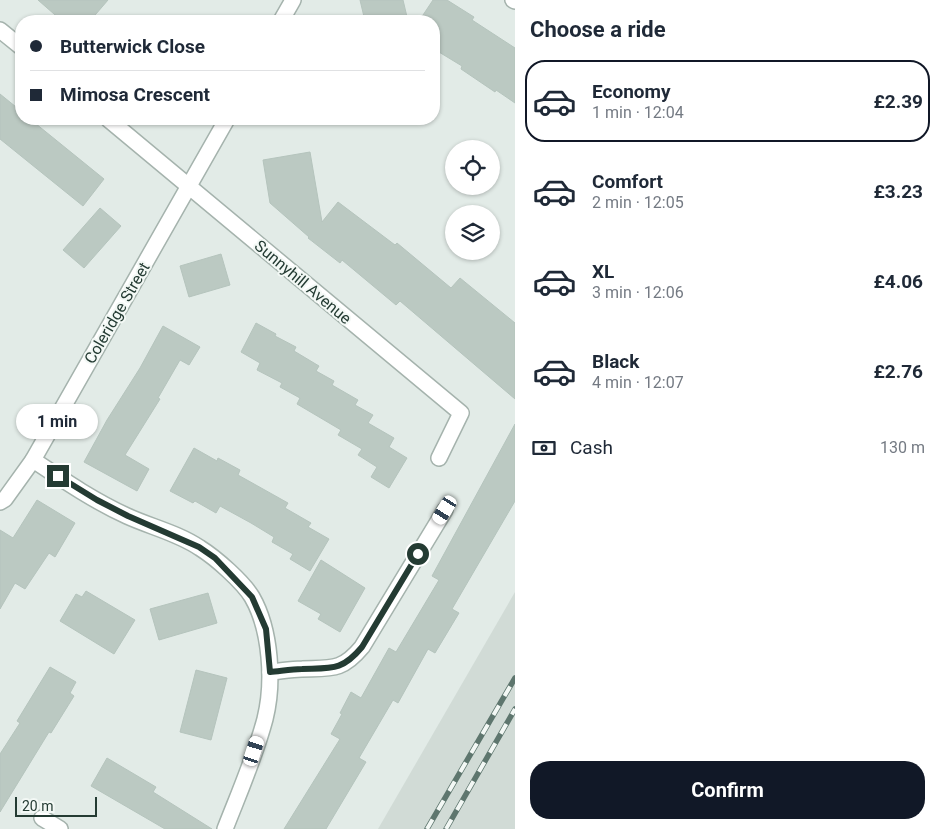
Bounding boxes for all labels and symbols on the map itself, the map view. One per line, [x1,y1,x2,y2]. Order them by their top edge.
street label: Sunnyhill Avenue [251,236,355,328]
street label: Coleridge Street [80,259,154,367]
callout: 1 min [17,404,99,438]
route end [47,465,69,487]
car [430,493,459,527]
route start [407,543,429,565]
car [242,734,265,768]
scale bar [15,794,98,817]

